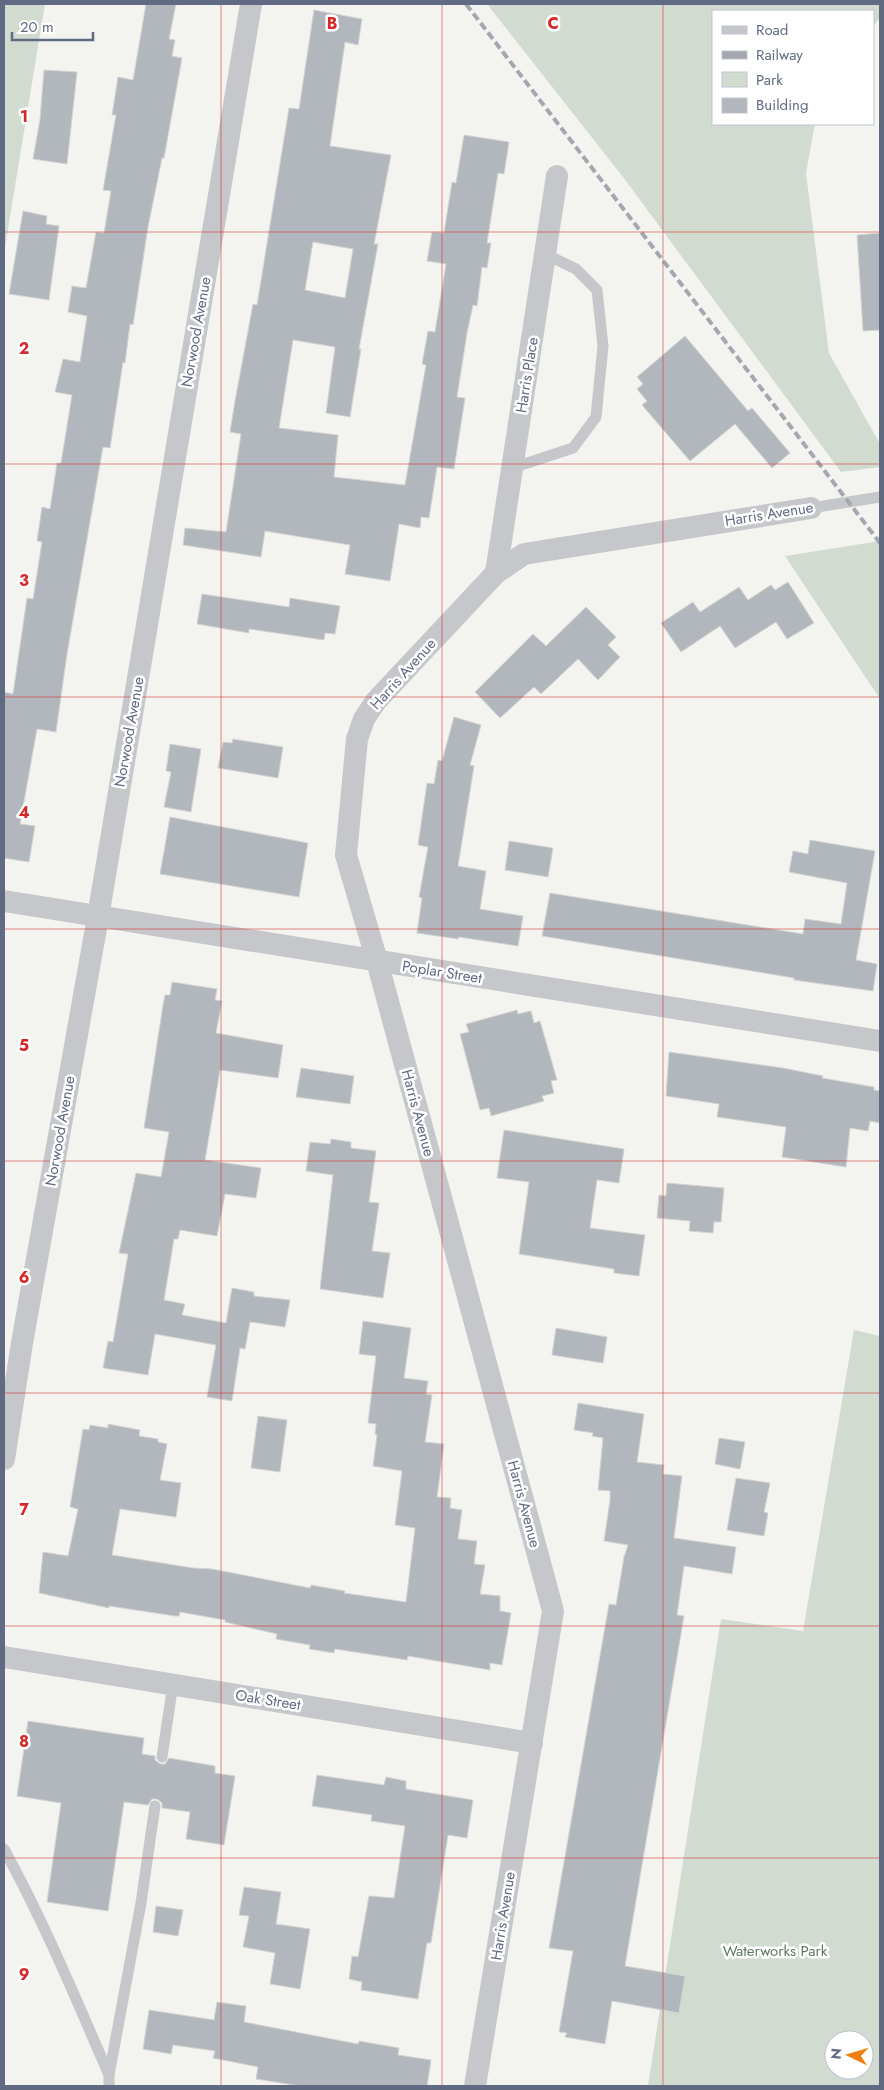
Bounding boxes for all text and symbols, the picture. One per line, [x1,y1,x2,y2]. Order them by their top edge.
scale bar [12,10,94,42]
legend [712,10,874,125]
text: B [327,12,337,35]
text: C [547,12,559,35]
text: 20 m [20,16,54,38]
text: Road [756,19,788,41]
text: Railway [756,44,803,66]
text: Park [756,69,783,91]
text: Building [756,94,808,116]
text: 1 [20,105,28,128]
street label: Norwood Avenue [175,275,217,389]
street label: Harris Place [510,335,544,414]
text: 2 [19,337,29,360]
street label: Harris Avenue [723,496,815,532]
text: 3 [19,569,29,592]
street label: Harris Avenue [365,633,441,715]
street label: Norwood Avenue [108,675,150,789]
text: 4 [18,801,30,824]
street label: Poplar Street [400,955,484,989]
text: 5 [19,1034,29,1057]
street label: Harris Avenue [396,1067,440,1159]
street label: Norwood Avenue [39,1074,81,1188]
text: 6 [19,1266,29,1289]
street label: Harris Avenue [502,1458,546,1550]
text: 7 [19,1498,29,1521]
street label: Oak Street [234,1684,303,1716]
text: 8 [19,1730,29,1753]
street label: Harris Avenue [485,1870,521,1962]
park label: Waterworks Park [723,1940,828,1962]
text: 9 [19,1963,29,1986]
north arrow [824,2030,874,2080]
text: N [826,2047,846,2060]

